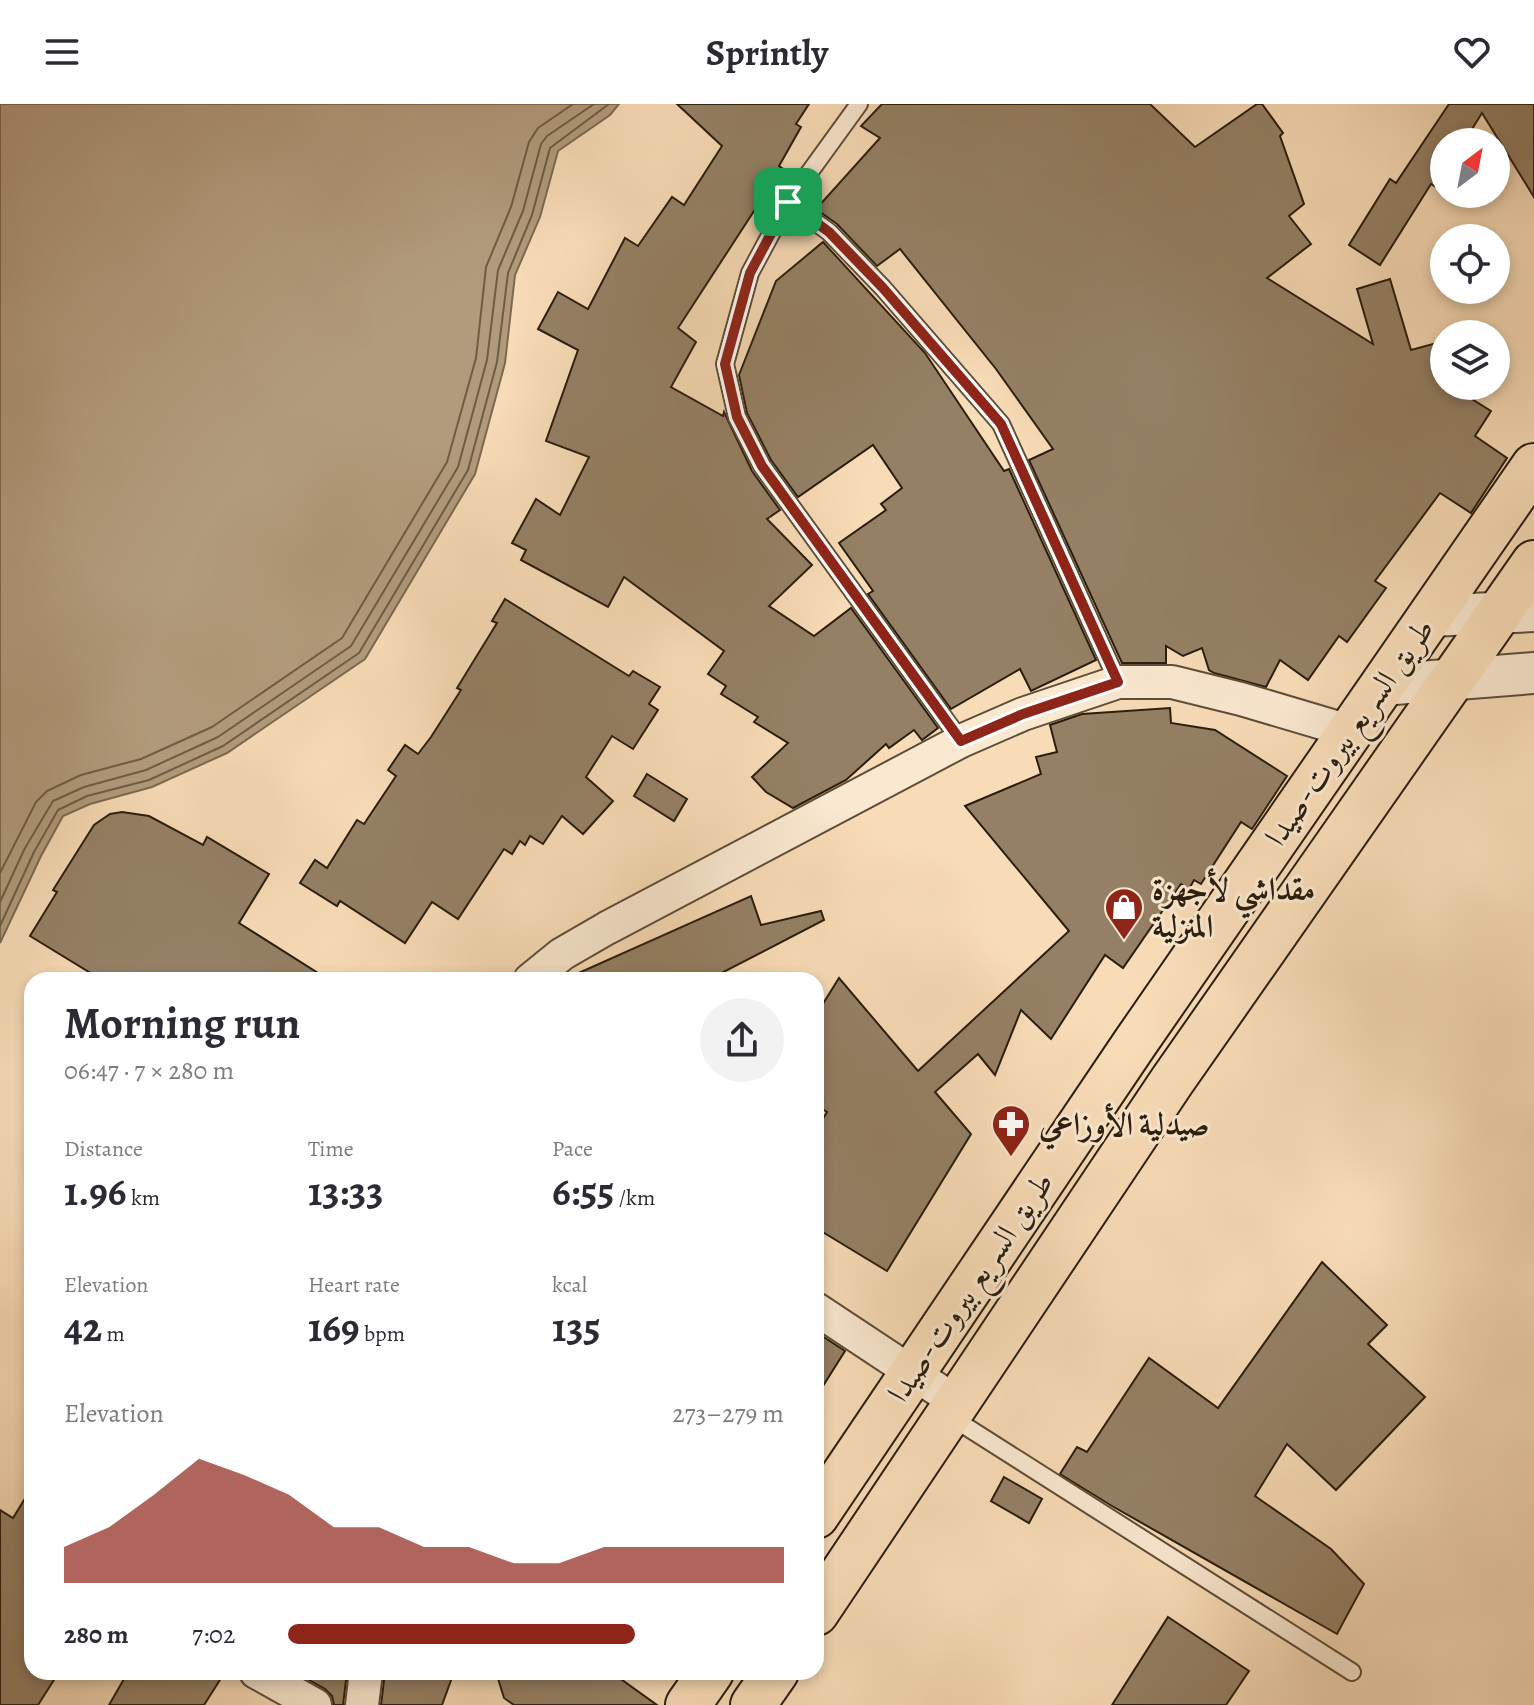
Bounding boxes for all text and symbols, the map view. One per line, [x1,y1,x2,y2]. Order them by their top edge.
text: Sprintly [706,28,828,77]
icon: menu [40,30,84,74]
icon: heart [1450,30,1494,74]
north arrow [1430,128,1510,208]
map controls [1430,128,1510,400]
pin [754,168,822,236]
icon: arrive [766,180,810,224]
button: locate [1430,224,1510,304]
button: layers [1430,320,1510,400]
street label: طريق السريع بيروت-صيدا [1254,609,1450,859]
place label: مقداشي لأجهزة المنزلية [1152,867,1315,948]
shop icon: مقداشي لأجهزة المنزلية [1103,886,1145,941]
text: Morning run [64,993,300,1053]
button: share [700,998,784,1082]
text: 06:47 · 7 × 280 m [64,1053,234,1088]
place label: صيدلية الأوزاعي [1038,1102,1210,1150]
pharmacy icon: صيدلية الأوزاعي [990,1103,1032,1158]
text: Distance [64,1134,143,1164]
text: Time [308,1134,354,1164]
text: Pace [552,1134,593,1164]
street label: طريق السريع بيروت-صيدا [876,1163,1069,1415]
text: 1.96 [64,1164,127,1219]
text: 13:33 [308,1164,383,1219]
text: 6:55 [552,1164,614,1219]
text: km [127,1183,160,1213]
text: /km [614,1183,655,1213]
text: Elevation [64,1270,148,1300]
text: Heart rate [308,1270,400,1300]
text: kcal [552,1270,587,1300]
text: 42 [64,1300,102,1355]
text: 169 [308,1300,360,1355]
text: 135 [552,1300,601,1355]
text: m [102,1319,125,1349]
text: bpm [360,1319,405,1349]
text: Elevation [64,1396,164,1431]
text: 273–279 m [672,1396,784,1431]
text: 280 m [64,1617,128,1652]
text: 7:02 [192,1617,235,1652]

